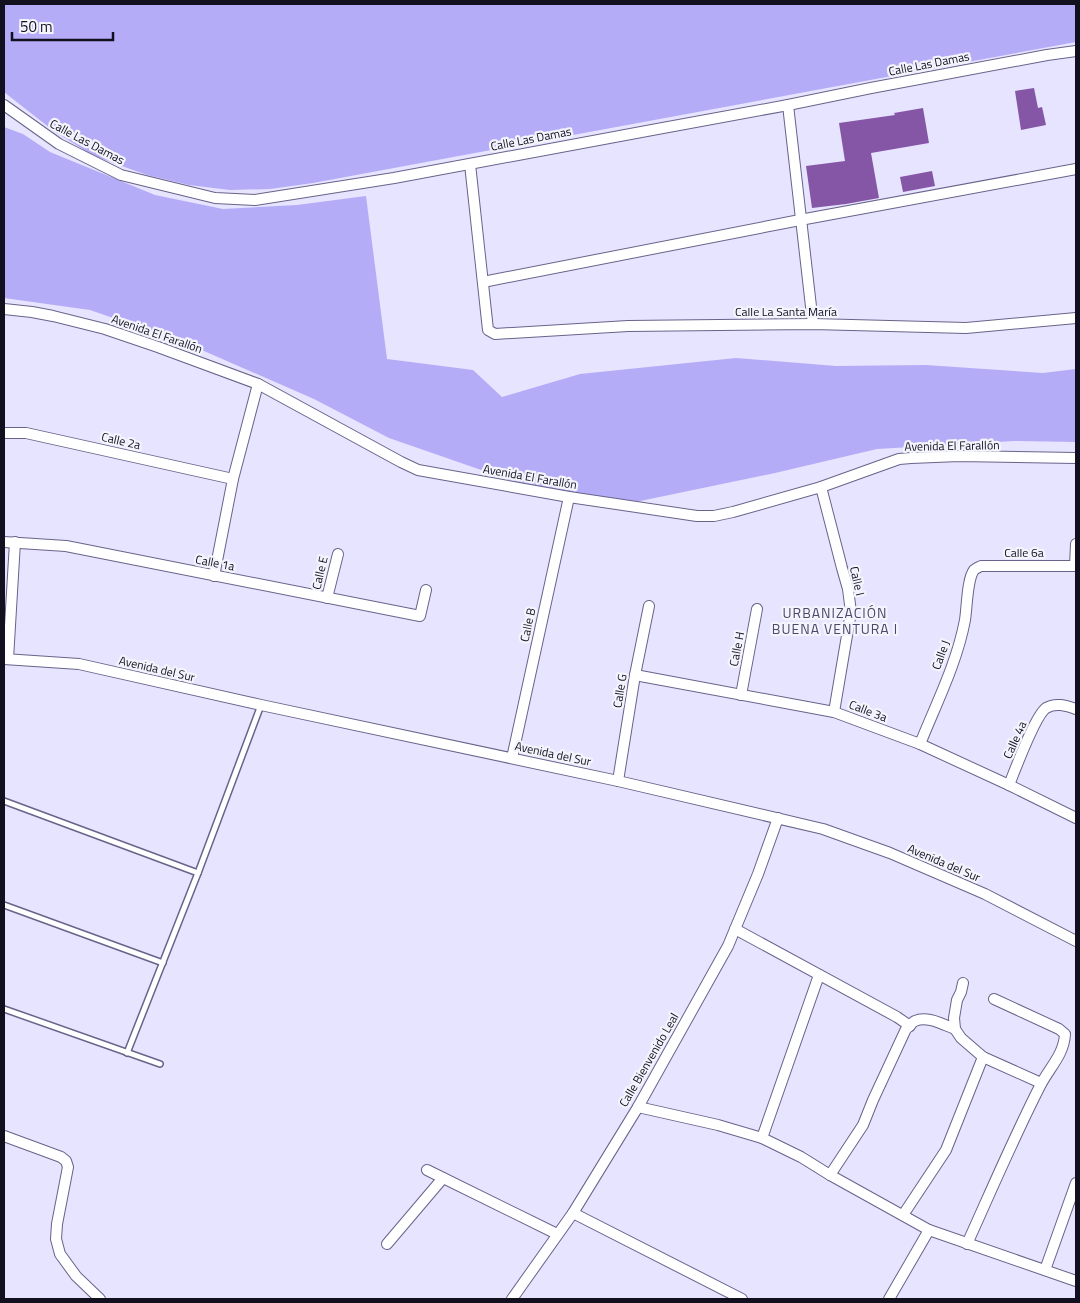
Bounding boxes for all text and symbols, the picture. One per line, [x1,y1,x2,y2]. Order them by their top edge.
scale bar [12,10,114,42]
text: 50 m [20,15,53,38]
street label: Calle Las Damas [887,46,971,81]
street label: Calle Las Damas [47,114,128,169]
street label: Calle Las Damas [489,121,573,156]
street label: Calle La Santa María [735,302,837,321]
street label: Avenida El Farallón [109,309,205,358]
street label: Calle 2a [100,427,143,454]
street label: Avenida El Farallón [904,435,1000,456]
street label: Avenida El Farallón [482,459,579,494]
street label: Calle 6a [1004,543,1044,562]
street label: Calle 1a [194,549,236,576]
street label: Calle E [306,554,333,591]
street label: Calle I [845,564,870,598]
district label: URBANIZACIÓN BUENA VENTURA I [772,602,898,639]
street label: Calle B [515,606,540,644]
street label: Calle H [724,630,749,668]
street label: Calle J [926,637,955,672]
street label: Avenida del Sur [117,651,197,686]
street label: Calle G [607,673,632,709]
street label: Calle 3a [846,695,890,726]
street label: Calle 4a [998,718,1031,762]
street label: Avenida del Sur [513,736,593,771]
street label: Avenida del Sur [905,839,984,886]
street label: Calle Bienvenido Leal [614,1009,683,1110]

